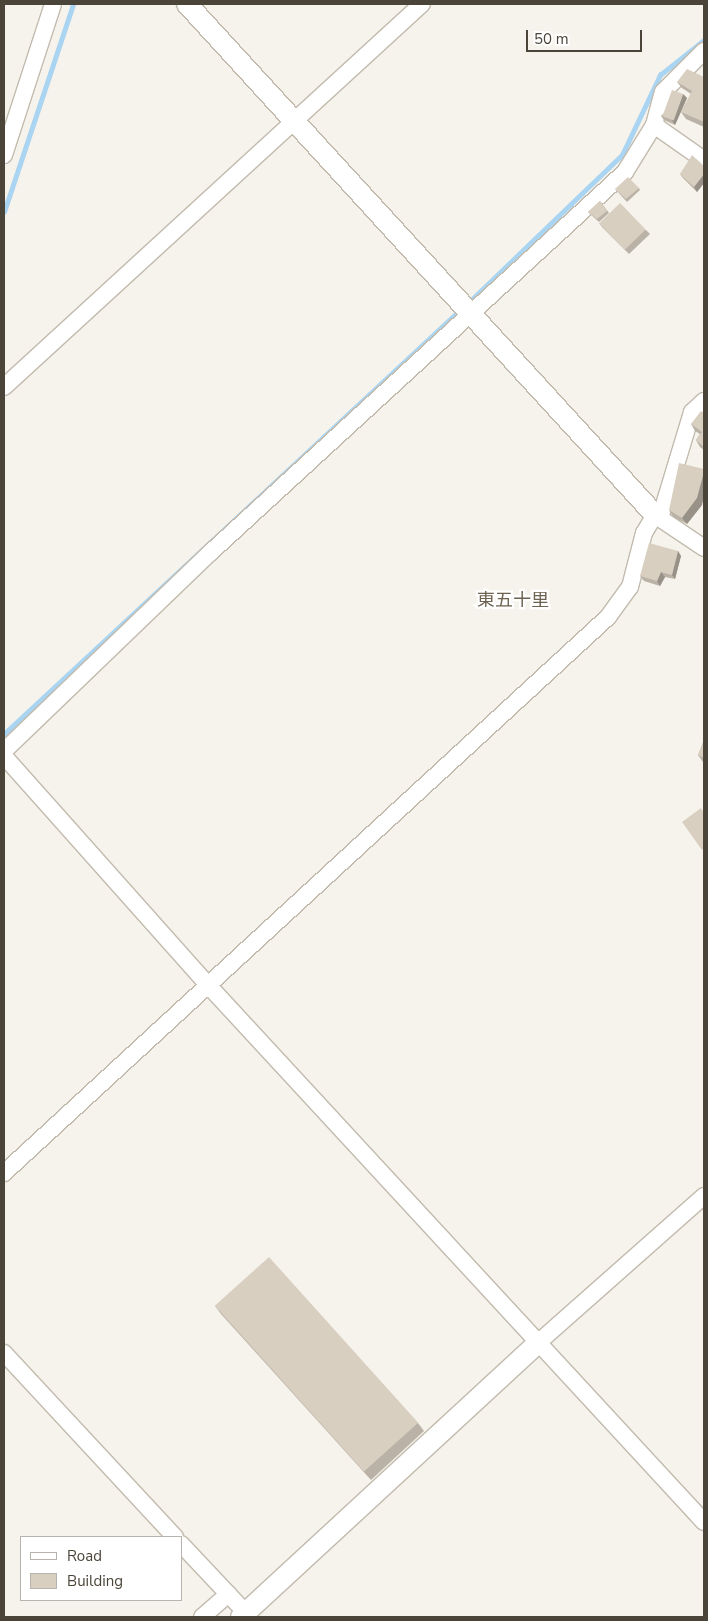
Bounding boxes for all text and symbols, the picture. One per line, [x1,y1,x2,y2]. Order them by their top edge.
scale bar [528,20,644,52]
text: 50 m [534,29,569,49]
district label: 東五十里 [477,589,549,611]
legend [20,1536,182,1601]
text: Road [67,1546,102,1566]
text: Building [67,1571,123,1591]

